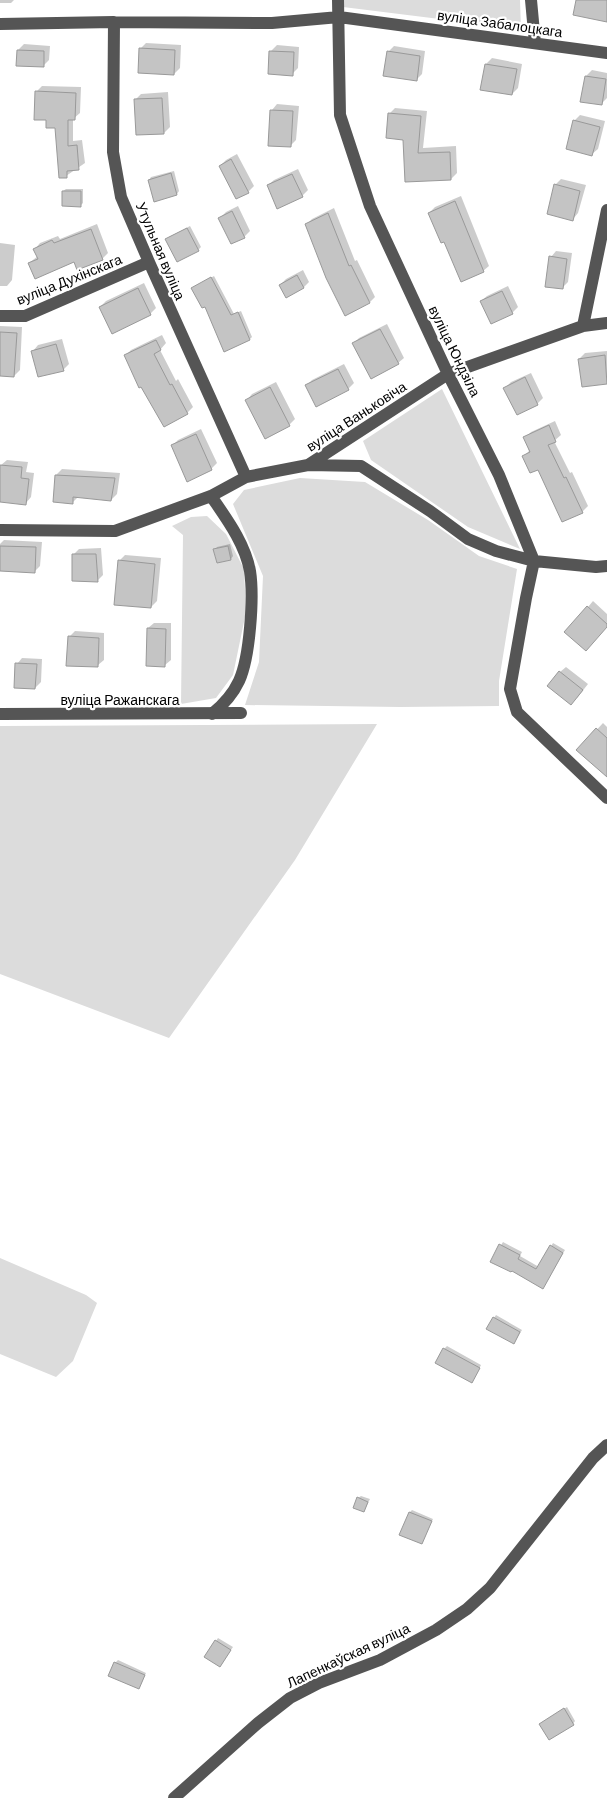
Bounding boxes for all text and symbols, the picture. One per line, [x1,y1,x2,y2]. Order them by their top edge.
street label: вуліца Забалоцкага [436,6,564,40]
street label: Утульная вуліца [133,200,189,303]
street label: вуліца Духінскага [14,250,124,308]
street label: вуліца Юндзіла [426,303,484,400]
street label: вуліца Ваньковіча [303,377,409,455]
street label: вуліца Ражанскага [60,691,180,708]
street label: Лапенкаўская вуліца [284,1619,412,1691]

